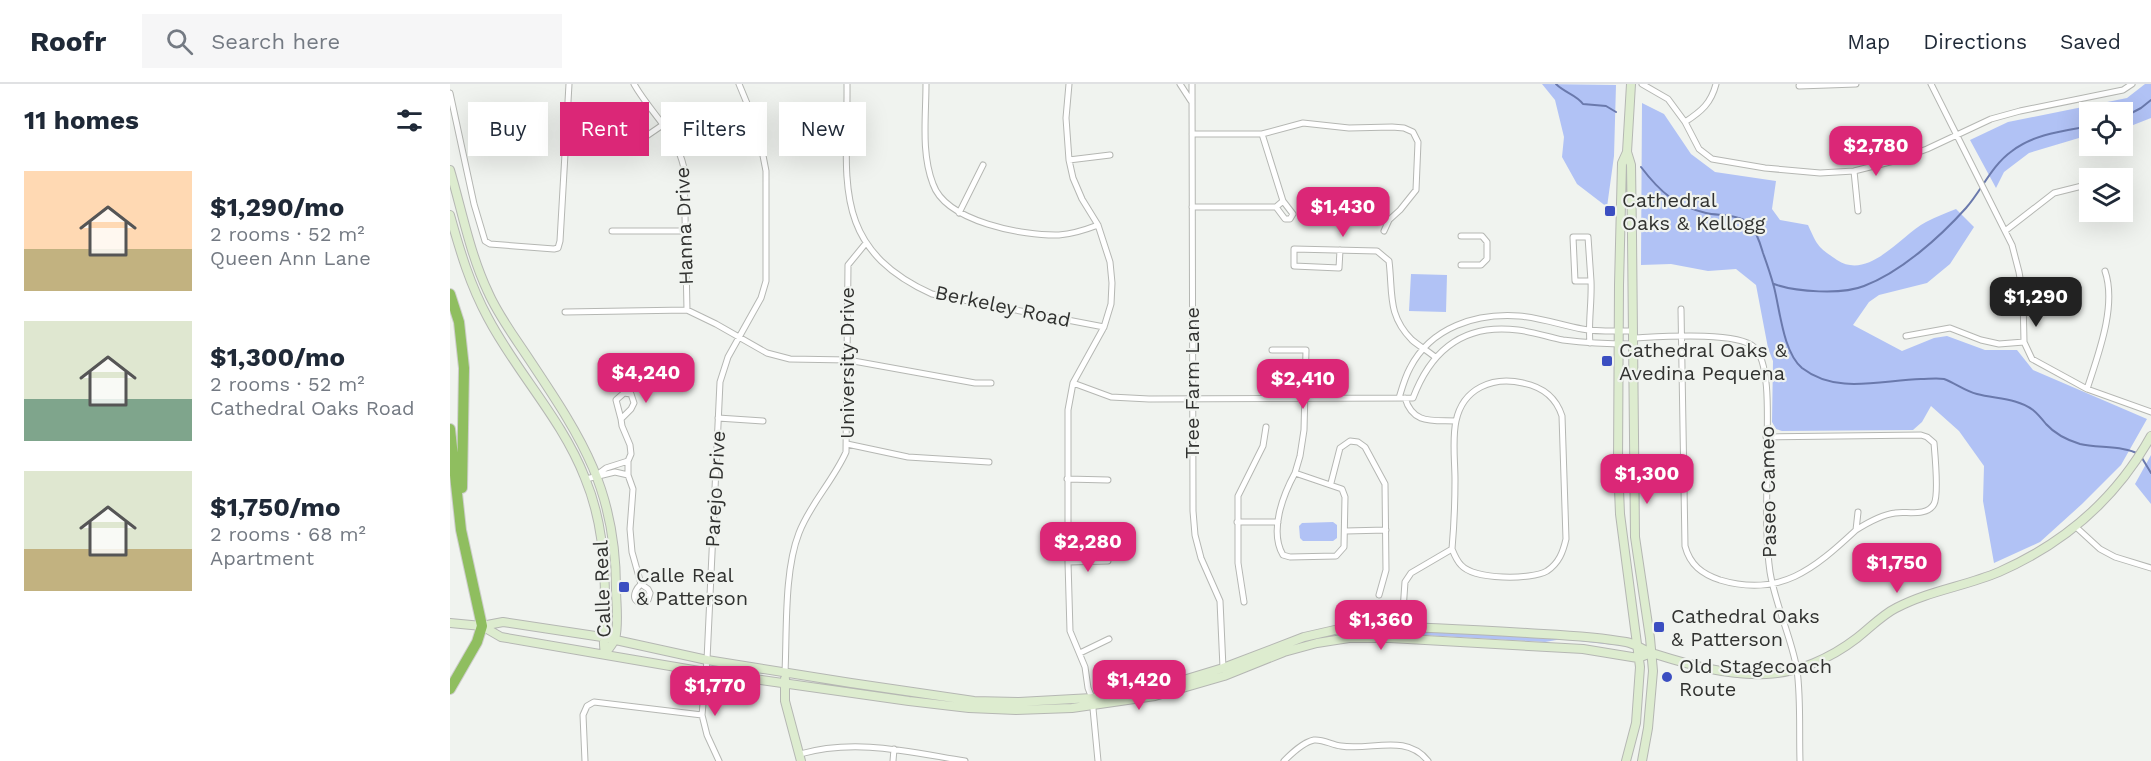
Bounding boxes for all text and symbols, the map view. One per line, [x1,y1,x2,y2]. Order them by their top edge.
search box [142,14,562,68]
text: Roofr [30,25,106,58]
icon: search [163,25,196,58]
text: Search here [211,29,340,54]
text: Map [1847,29,1890,54]
text: Directions [1923,29,2027,54]
text: Saved [2060,29,2121,54]
chip: Buy [468,102,548,156]
chip: Rent [560,102,649,156]
chip: Filters [661,102,767,156]
chip: New [779,102,866,156]
map controls [2079,102,2133,222]
button: locate [2079,102,2133,156]
icon: filters [393,104,426,137]
text: 11 homes [24,105,139,135]
pin: $2,780 [1827,126,1925,177]
text: $2,780 [1843,133,1909,157]
street label: Hanna Drive [670,167,698,285]
button: layers [2079,168,2133,222]
pin: $1,430 [1294,187,1392,238]
place label: Cathedral Oaks & Kellogg [1622,188,1766,235]
text: $1,290/mo [210,192,344,222]
text: $1,430 [1311,194,1375,218]
icon: home [72,195,144,267]
marker: Cathedral Oaks & Kellogg [1603,204,1617,218]
text: 2 rooms · 52 m² [210,222,365,246]
text: Queen Ann Lane [210,246,371,270]
pin: $1,290 [1987,277,2085,328]
street label: Berkeley Road [933,280,1073,332]
text: $1,290 [2004,284,2068,308]
street label: University Drive [835,287,859,439]
street label: Tree Farm Lane [1180,307,1204,459]
place label: Cathedral Oaks & Avedina Pequena [1619,338,1788,385]
text: $1,300/mo [210,342,345,372]
icon: home [72,345,144,417]
pin: $4,240 [597,353,695,404]
marker: Cathedral Oaks & Avedina Pequena [1600,354,1614,368]
pin: $2,410 [1254,359,1352,410]
text: $4,240 [612,360,680,384]
text: $2,410 [1271,366,1335,390]
text: 2 rooms · 52 m² [210,372,365,396]
text: Cathedral Oaks Road [210,396,415,420]
street label: Paseo Cameo [1755,426,1781,558]
street label: Parejo Drive [700,430,730,548]
pin: $1,300 [1598,454,1696,505]
text: $1,300 [1615,461,1679,485]
text: $1,750/mo [210,492,341,522]
icon: home [72,495,144,567]
text: 2 rooms · 68 m² [210,522,366,546]
pin: $2,280 [1039,522,1137,573]
text: $2,280 [1054,529,1122,553]
street label: Calle Real [588,540,616,638]
pin: $1,750 [1848,543,1946,594]
text: Apartment [210,546,314,570]
text: $1,750 [1866,550,1928,574]
place label: Calle Real & Patterson [636,563,748,610]
marker: Calle Real & Patterson [617,580,631,594]
pin: $1,360 [1332,600,1430,651]
place label: Cathedral Oaks & Patterson [1671,604,1820,651]
text: $1,360 [1349,607,1413,631]
marker: Cathedral Oaks & Patterson [1652,620,1666,634]
place label: Old Stagecoach Route [1679,654,1832,701]
pin: $1,420 [1090,660,1188,711]
pin: $1,770 [666,666,764,717]
text: $1,420 [1107,667,1171,691]
marker: Old Stagecoach Route [1660,670,1674,684]
text: $1,770 [684,673,746,697]

